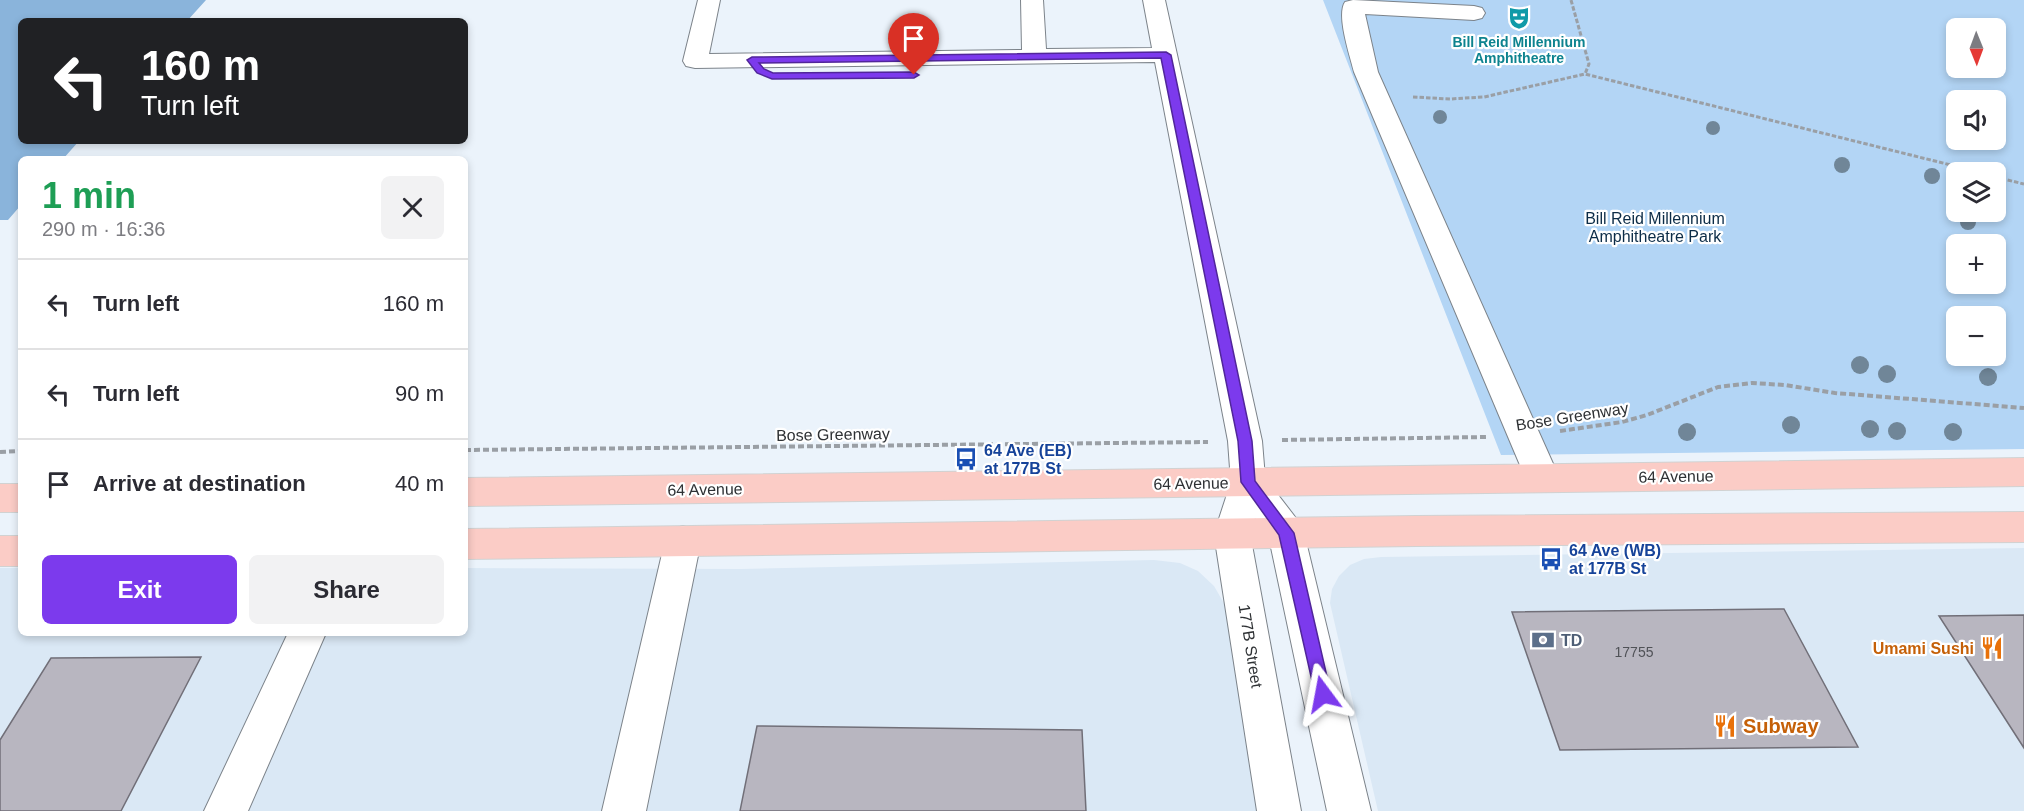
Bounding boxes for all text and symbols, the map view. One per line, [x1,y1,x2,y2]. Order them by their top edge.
theatre icon: Bill Reid Millennium Amphitheatre [1506,5,1532,31]
pin [888,13,939,75]
north arrow [1946,18,2006,78]
map controls [1946,18,2006,366]
icon: arrive [897,22,930,55]
place label: Bill Reid Millennium Amphitheatre [1452,34,1586,66]
icon: left [42,42,120,120]
text: 160 m [141,42,260,89]
button: sound [1946,90,2006,150]
text: Turn left [141,91,239,121]
button: layers [1946,162,2006,222]
text: 1 min [42,175,136,216]
button: close [381,176,444,239]
park label: Bill Reid Millennium Amphitheatre Park [1585,210,1725,245]
text: 290 m · 16:36 [42,218,165,240]
button: + [1946,234,2006,294]
icon: left [42,288,75,321]
text: Turn left [93,291,179,316]
text: 160 m [383,291,444,316]
button: − [1946,306,2006,366]
icon: left [42,378,75,411]
text: Turn left [93,381,179,406]
text: 90 m [395,381,444,406]
street label: Bose Greenway [1515,399,1630,434]
street label: Bose Greenway [776,425,890,444]
place label: 64 Ave (EB) at 177B St [984,442,1072,477]
bus stop icon: 64 Ave (EB) at 177B St [953,446,979,472]
street label: 64 Avenue [1638,467,1714,486]
icon: arrive [42,468,75,501]
text: Arrive at destination [93,471,306,496]
text: 40 m [395,471,444,496]
street label: 64 Avenue [1153,474,1229,493]
street label: 64 Avenue [667,480,743,499]
place label: 64 Ave (WB) at 177B St [1569,542,1661,577]
bus stop icon: 64 Ave (WB) at 177B St [1538,546,1564,572]
button: Exit [42,555,237,624]
button: Share [249,555,444,624]
street label: 177B Street [1236,603,1266,690]
bank icon: TD [1530,627,1556,653]
place label: TD [1561,632,1582,649]
restaurant icon: Umami Sushi [1979,635,2005,661]
place label: Umami Sushi [1873,640,1974,657]
house number: 17755 [1615,644,1654,660]
position arrow [1291,662,1355,726]
restaurant icon: Subway [1712,713,1738,739]
place label: Subway [1743,715,1819,737]

